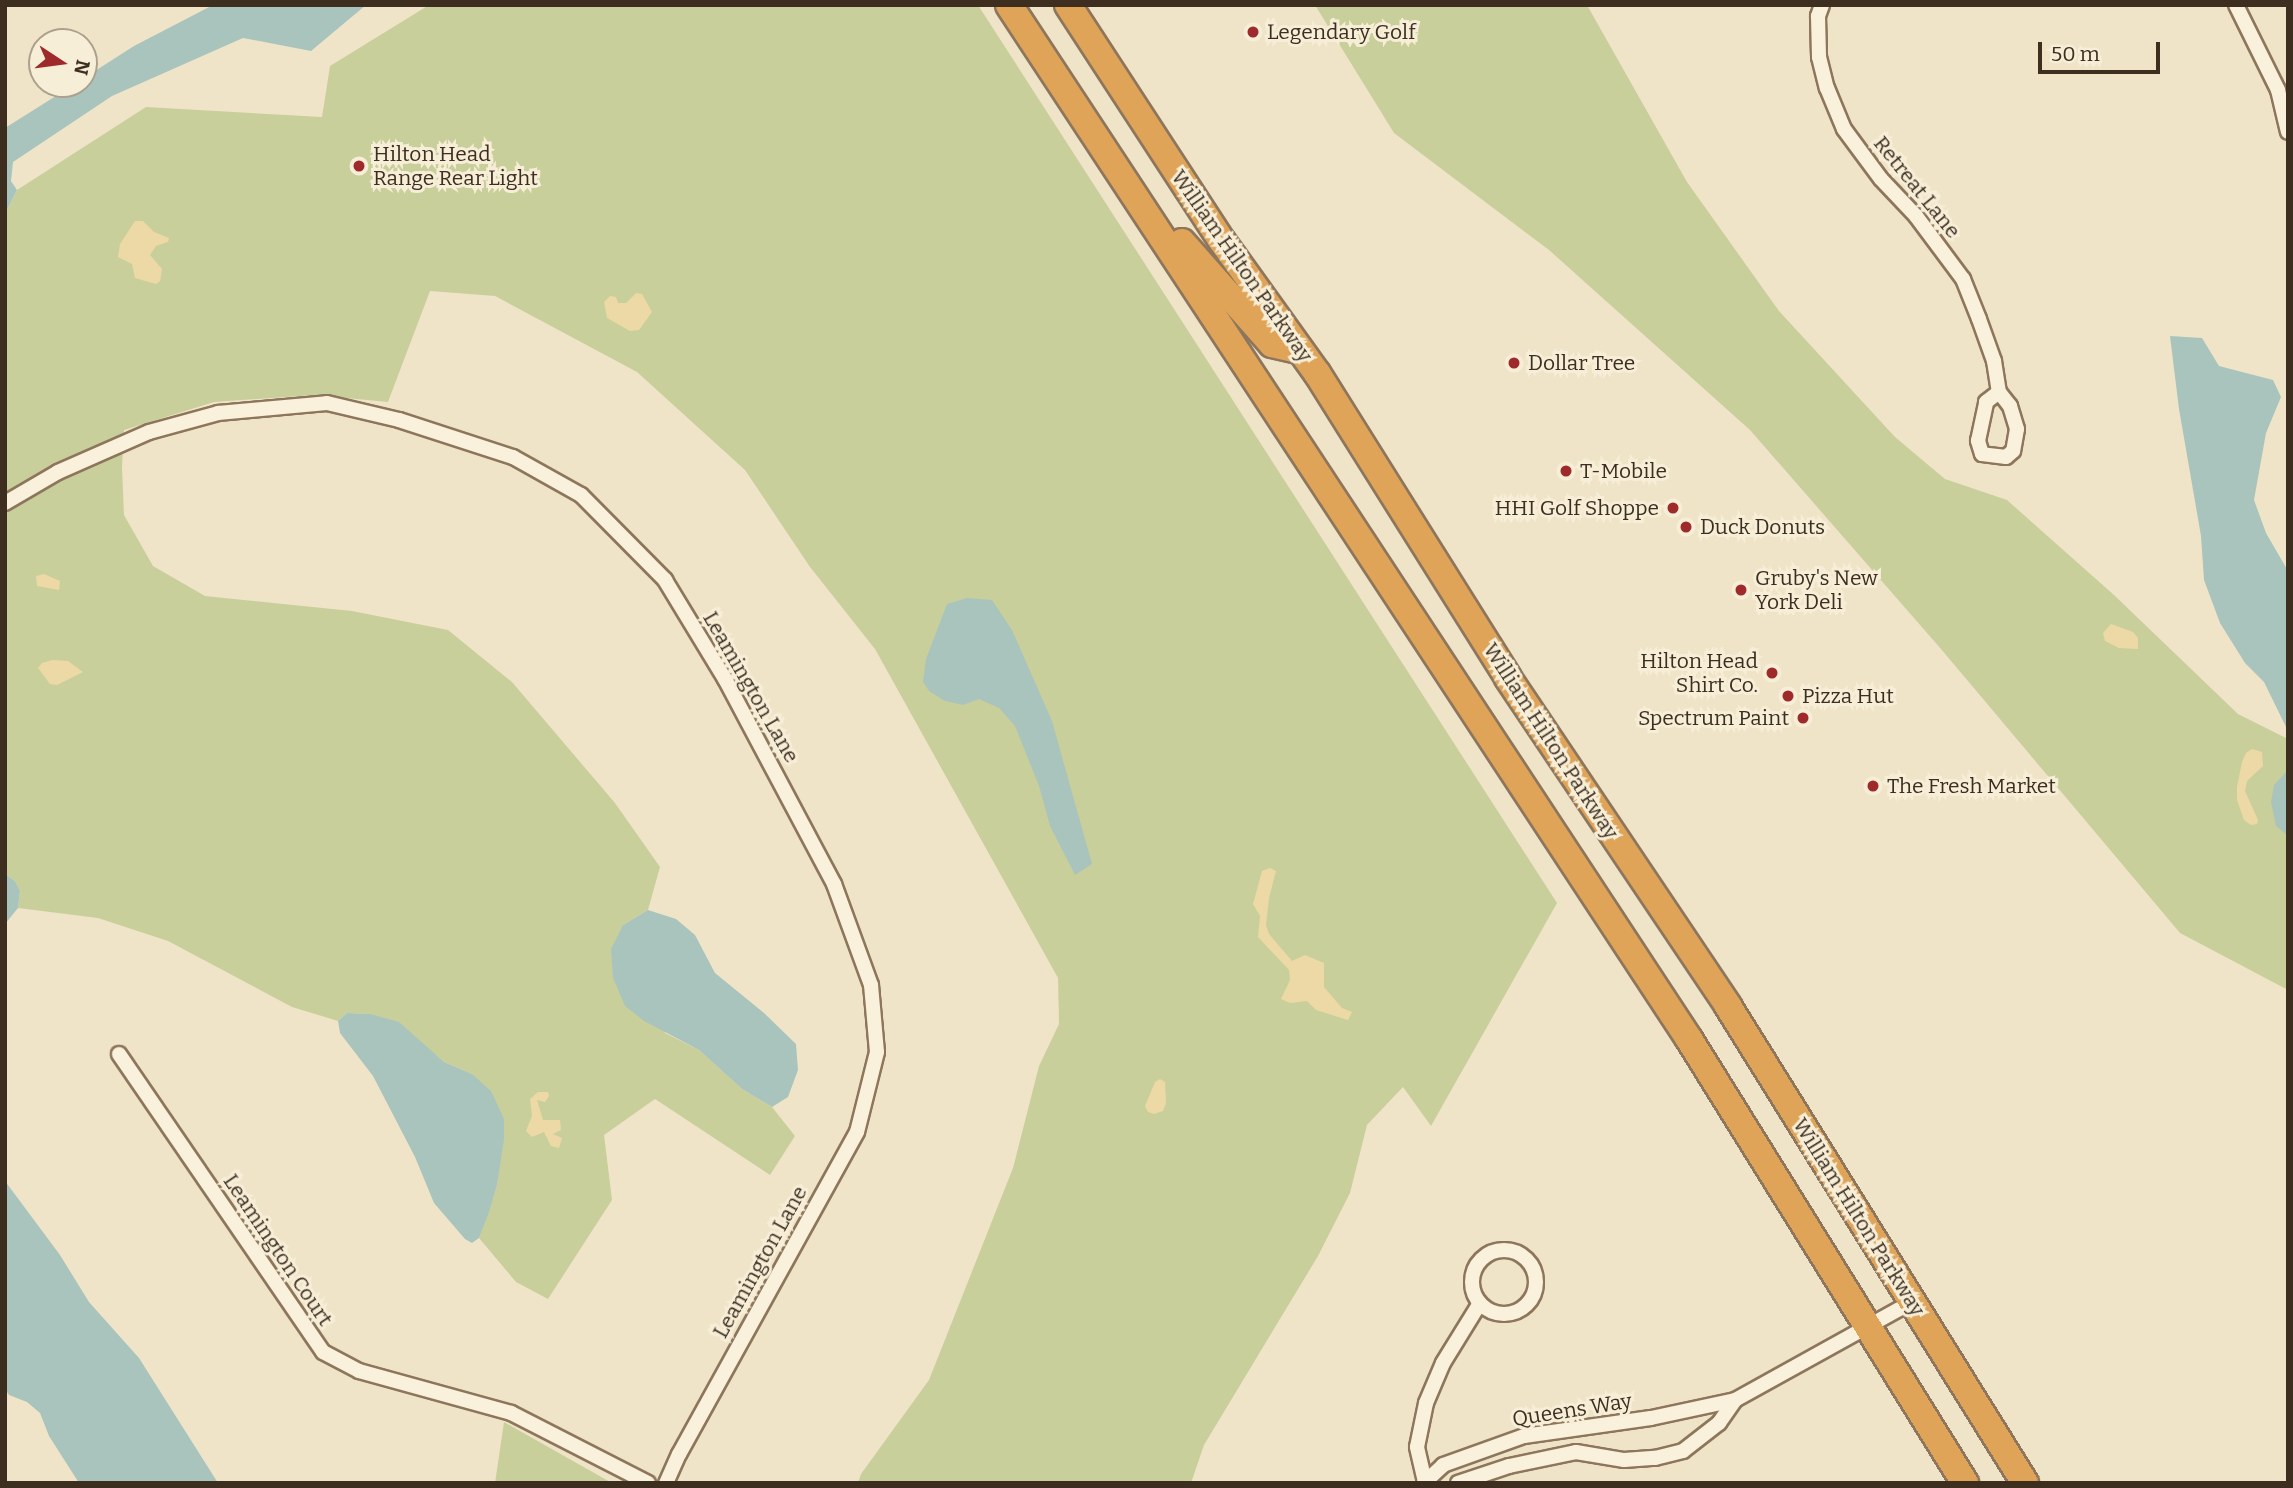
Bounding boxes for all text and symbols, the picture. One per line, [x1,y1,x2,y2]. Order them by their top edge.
place label: Legendary Golf [1267,19,1415,45]
marker: Legendary Golf [1245,24,1261,40]
north arrow [28,28,98,98]
scale bar [2041,28,2164,72]
text: 50 m [2051,41,2100,67]
text: N [69,58,95,77]
street label: Retreat Lane [1868,131,1966,243]
place label: Hilton Head Range Rear Light [373,141,538,191]
marker: Hilton Head Range Rear Light [351,158,367,174]
street label: William Hilton Parkway [1166,165,1318,367]
place label: Dollar Tree [1528,350,1635,376]
marker: Dollar Tree [1506,355,1522,371]
place label: T-Mobile [1580,458,1667,484]
marker: T-Mobile [1558,463,1574,479]
place label: HHI Golf Shoppe [1495,495,1659,521]
marker: HHI Golf Shoppe [1665,500,1681,516]
place label: Duck Donuts [1700,514,1825,540]
marker: Duck Donuts [1678,519,1694,535]
place label: Gruby's New York Deli [1755,565,1878,615]
marker: Gruby's New York Deli [1733,582,1749,598]
street label: Leamington Lane [698,607,804,767]
street label: William Hilton Parkway [1478,638,1624,844]
place label: Hilton Head Shirt Co. [1640,648,1758,698]
marker: Hilton Head Shirt Co. [1764,665,1780,681]
place label: Pizza Hut [1802,683,1894,709]
marker: Pizza Hut [1780,688,1796,704]
place label: Spectrum Paint [1638,705,1789,731]
marker: Spectrum Paint [1795,710,1811,726]
place label: The Fresh Market [1887,773,2056,799]
marker: The Fresh Market [1865,778,1881,794]
street label: William Hilton Parkway [1788,1113,1930,1321]
street label: Leamington Court [218,1169,338,1331]
street label: Leamington Lane [708,1182,812,1342]
street label: Queens Way [1510,1388,1634,1432]

